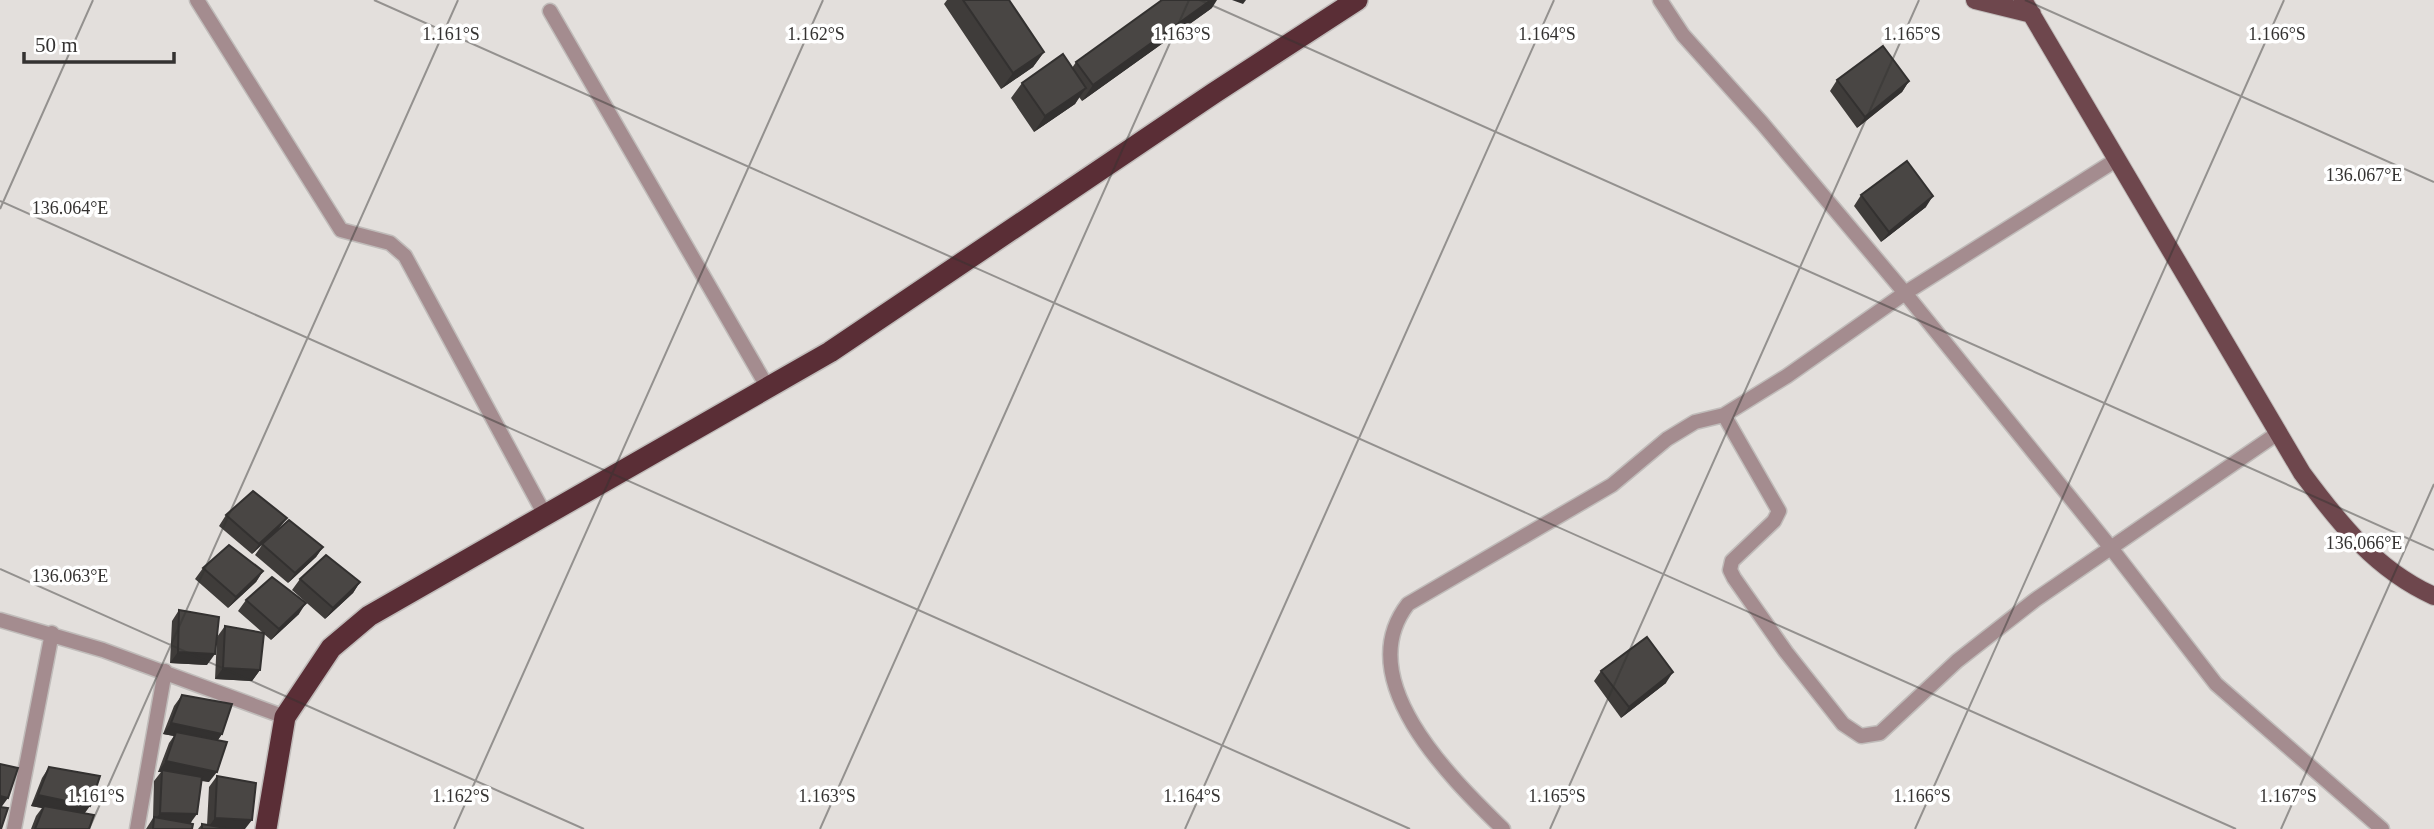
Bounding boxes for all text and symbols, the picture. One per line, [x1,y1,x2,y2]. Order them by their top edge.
scale bar [24,21,175,65]
text: 1.161°S [422,24,480,44]
text: 1.162°S [787,24,845,44]
text: 1.163°S [1153,24,1211,44]
text: 1.164°S [1518,24,1576,44]
text: 1.165°S [1883,24,1941,44]
text: 1.166°S [2248,24,2306,44]
text: 50 m [35,33,78,57]
text: 136.067°E [2326,165,2402,185]
text: 136.064°E [32,198,108,218]
text: 136.066°E [2326,533,2402,553]
text: 136.063°E [32,566,108,586]
text: 1.161°S [67,786,125,806]
text: 1.162°S [432,786,490,806]
text: 1.163°S [798,786,856,806]
text: 1.164°S [1163,786,1221,806]
text: 1.165°S [1528,786,1586,806]
text: 1.166°S [1893,786,1951,806]
text: 1.167°S [2259,786,2317,806]

